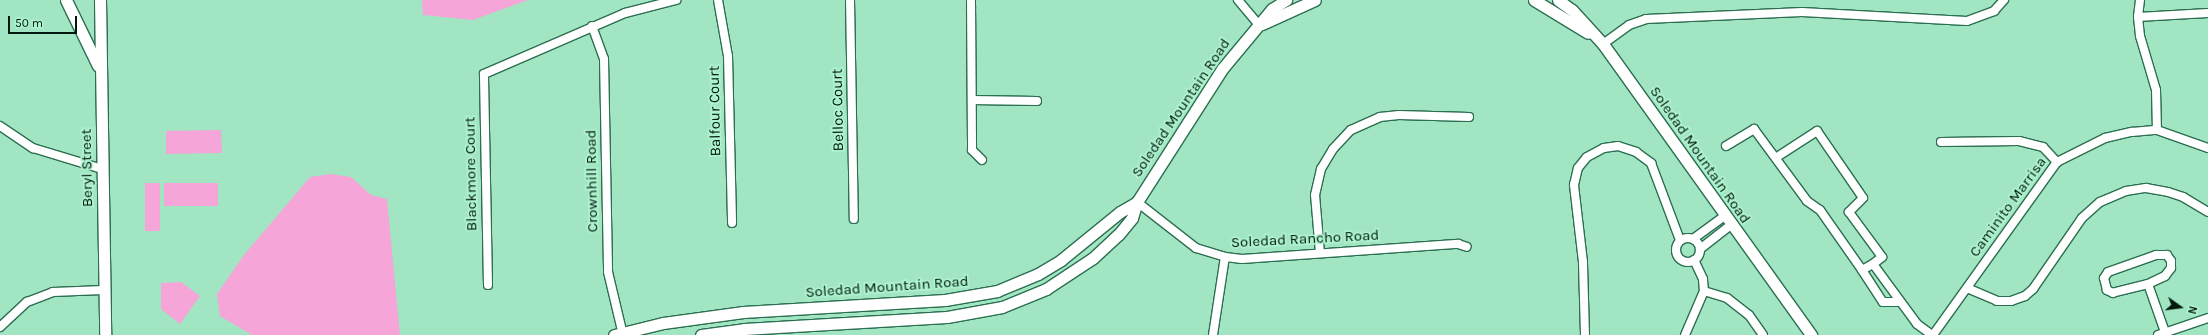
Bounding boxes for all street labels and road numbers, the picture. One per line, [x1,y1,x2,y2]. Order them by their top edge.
street label: Soledad Mountain Road [1128,35,1234,181]
street label: Balfour Court [705,65,725,157]
street label: Belloc Court [828,69,848,151]
street label: Soledad Mountain Road [1646,83,1754,227]
street label: Blackmore Court [461,117,481,231]
street label: Beryl Street [77,129,97,207]
street label: Crownhill Road [582,129,602,233]
street label: Caminito Marrisa [1966,153,2050,261]
street label: Soledad Rancho Road [1230,226,1380,252]
street label: Soledad Mountain Road [805,272,969,302]

